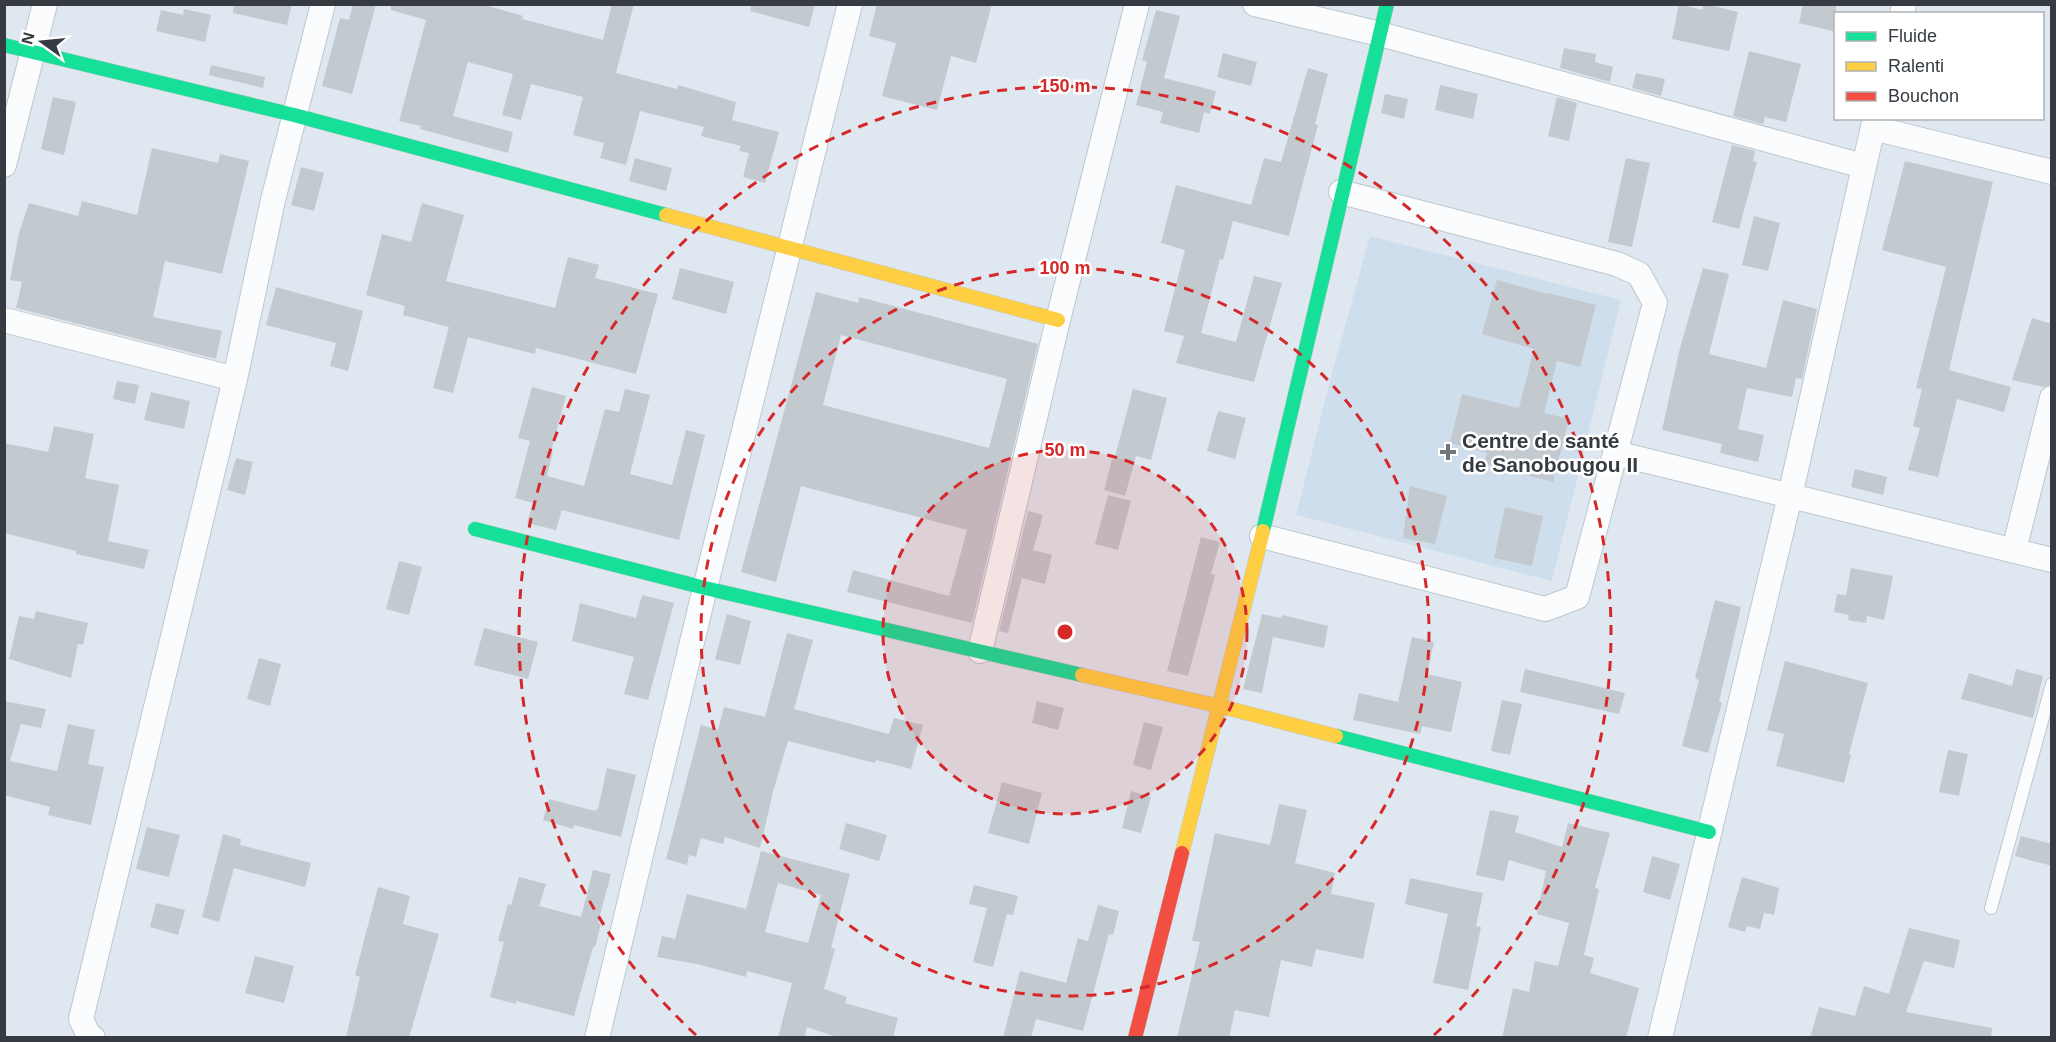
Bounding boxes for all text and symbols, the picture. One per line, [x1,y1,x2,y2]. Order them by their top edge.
north arrow [12,12,72,72]
legend [1834,12,2044,120]
text: Fluide [1888,26,1937,46]
text: N [18,30,38,46]
text: Ralenti [1888,56,1944,76]
text: 150 m [1039,76,1091,96]
text: Bouchon [1888,86,1959,106]
text: 100 m [1039,258,1091,278]
place label: Centre de santé de Sanobougou II [1462,429,1638,476]
text: 50 m [1044,440,1086,460]
marker: Centre de santé de Sanobougou II [1439,443,1457,461]
centre of rings [1055,622,1075,642]

